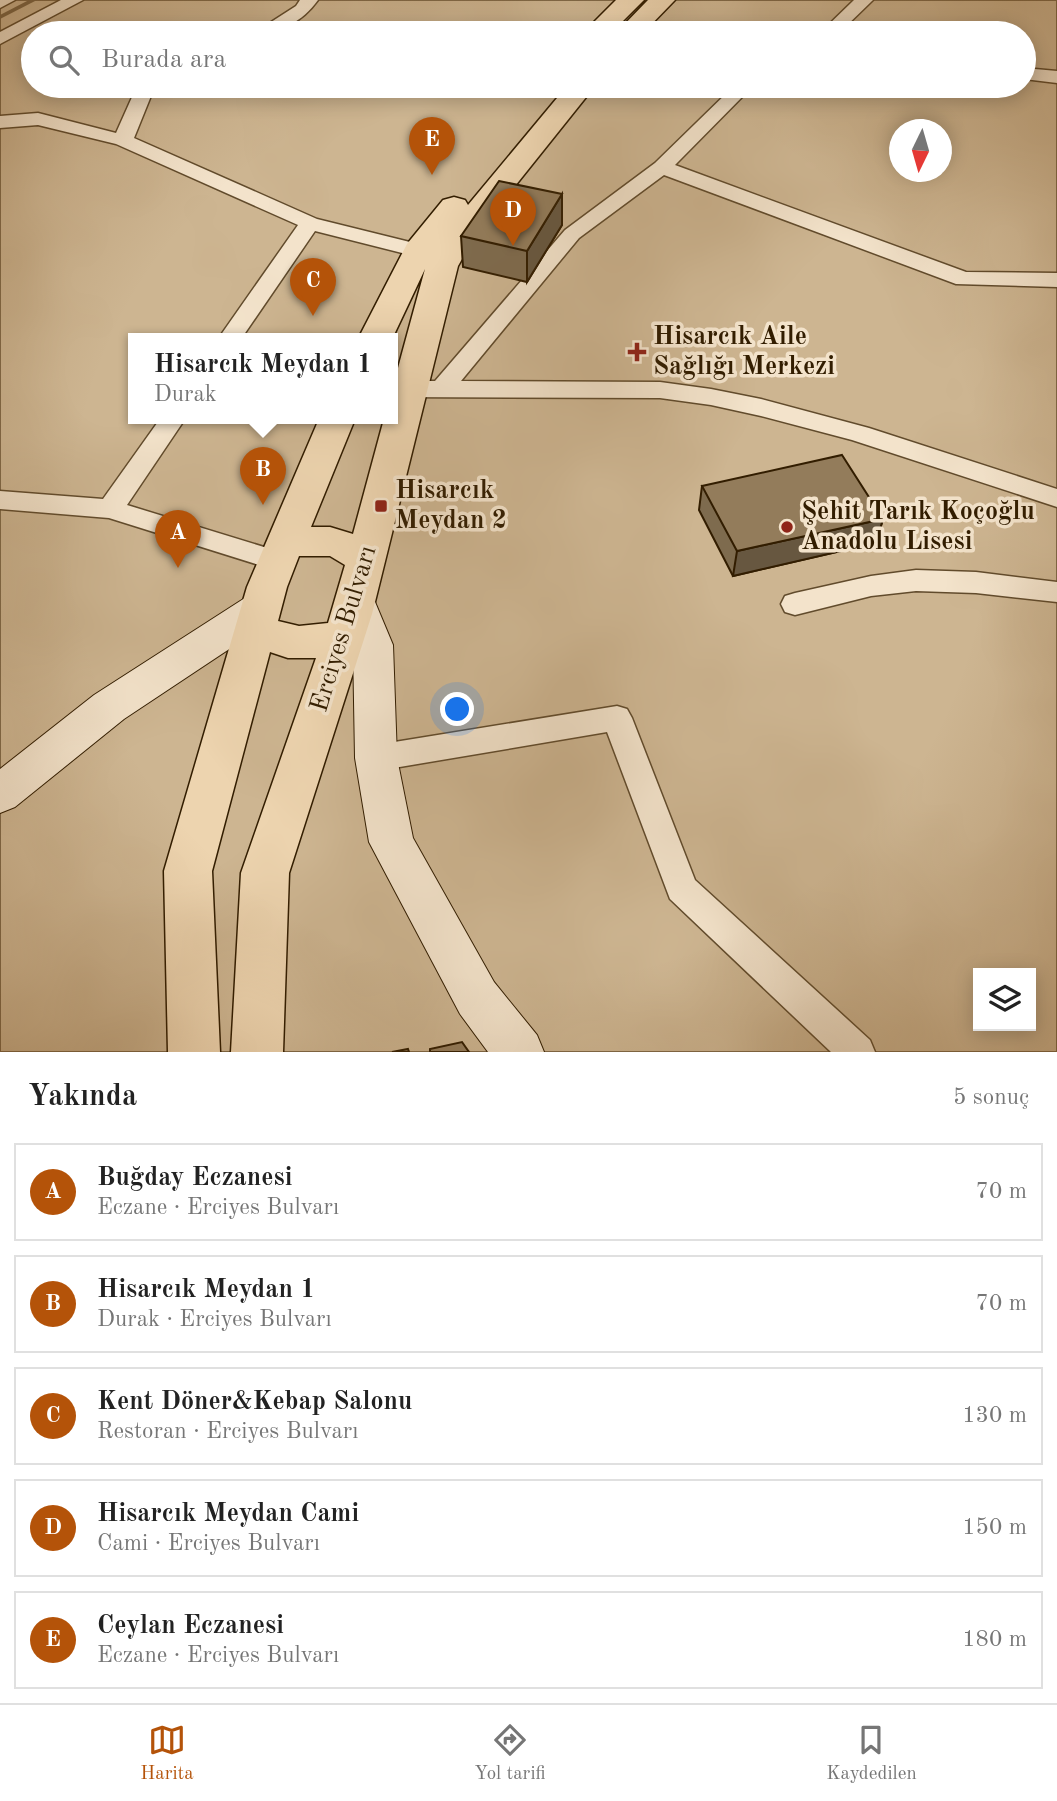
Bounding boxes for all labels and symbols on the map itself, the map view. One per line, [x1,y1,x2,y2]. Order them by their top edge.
pin: E [409,117,455,175]
north arrow [889,119,952,182]
pin: D [490,188,536,246]
pin: C [290,258,336,316]
place label: Hisarcık Aile Sağlığı Merkezi [653,324,835,380]
marker: Hisarcık Aile Sağlığı Merkezi [627,342,647,362]
pin: B [240,447,286,505]
place label: Hisarcık Meydan 2 [395,478,507,534]
marker: Hisarcık Meydan 2 [373,498,389,514]
place label: Şehit Tarık Koçoğlu Anadolu Lisesi [801,499,1035,555]
pin: A [155,510,201,568]
marker: Şehit Tarık Koçoğlu Anadolu Lisesi [779,519,795,535]
street label: Erciyes Bulvarı [306,543,382,715]
your location [440,692,474,726]

